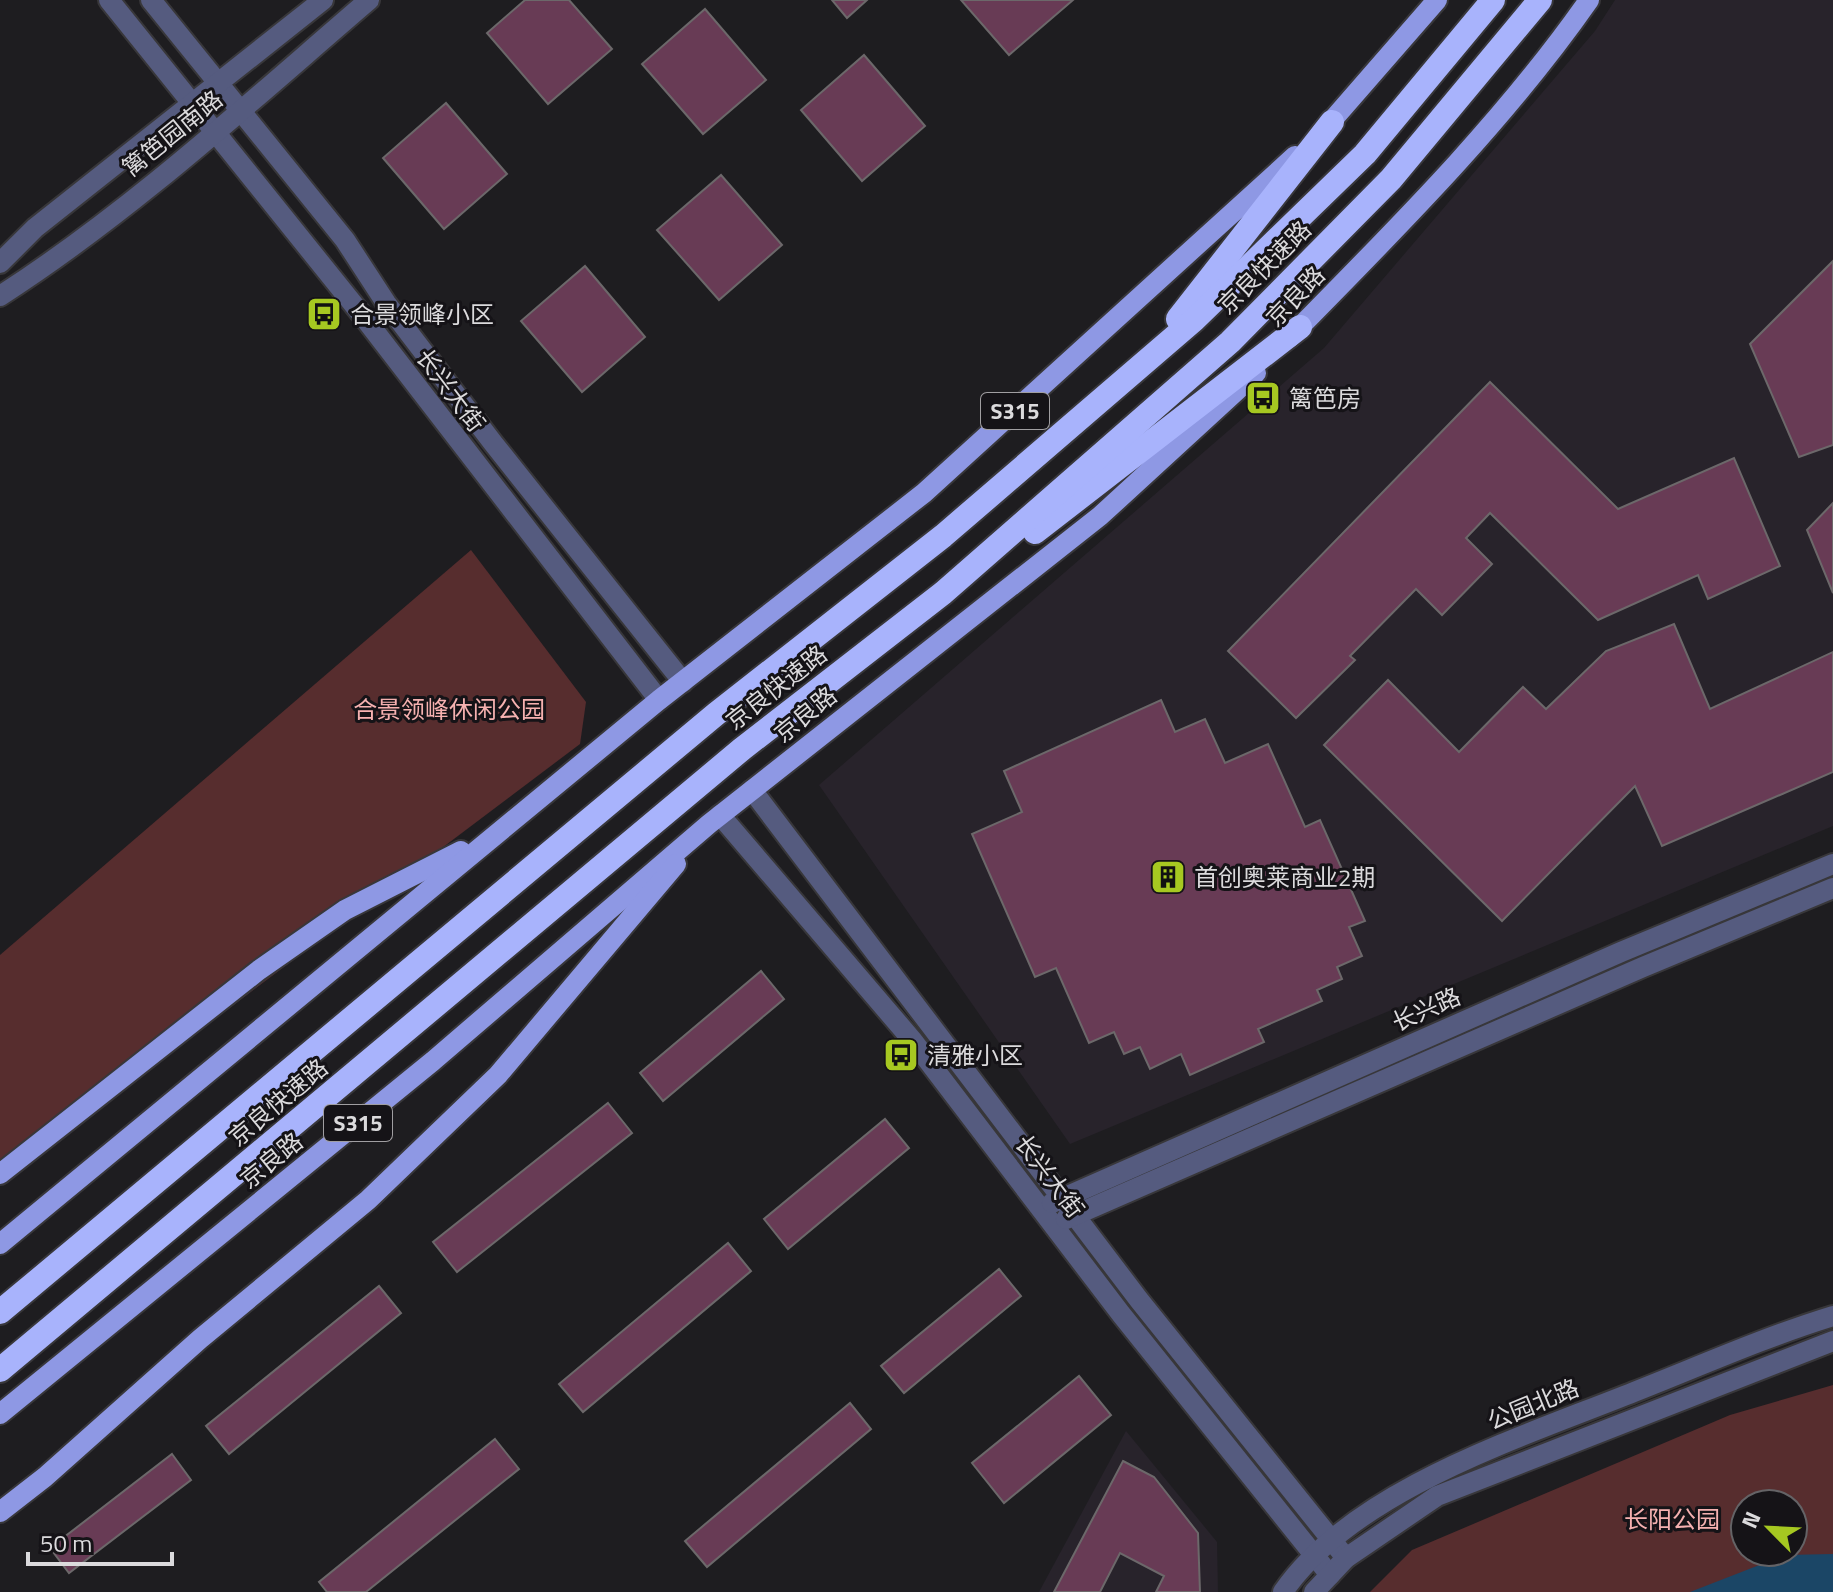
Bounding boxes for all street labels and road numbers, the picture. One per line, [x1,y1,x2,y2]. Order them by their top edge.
street label: 篱笆园南路 [114,81,230,185]
street label: 京良快速路 [1209,212,1319,322]
street label: 京良路 [1257,258,1333,334]
street label: 长兴大街 [408,341,494,439]
road number: S315 [981,393,1049,429]
street label: 京良快速路 [718,636,834,738]
street label: 京良路 [766,677,844,751]
street label: 长兴路 [1386,978,1466,1040]
street label: 京良快速路 [220,1050,336,1154]
road number: S315 [324,1105,392,1141]
street label: 京良路 [232,1123,310,1197]
street label: 长兴大街 [1007,1127,1093,1225]
street label: 公园北路 [1482,1369,1584,1439]

